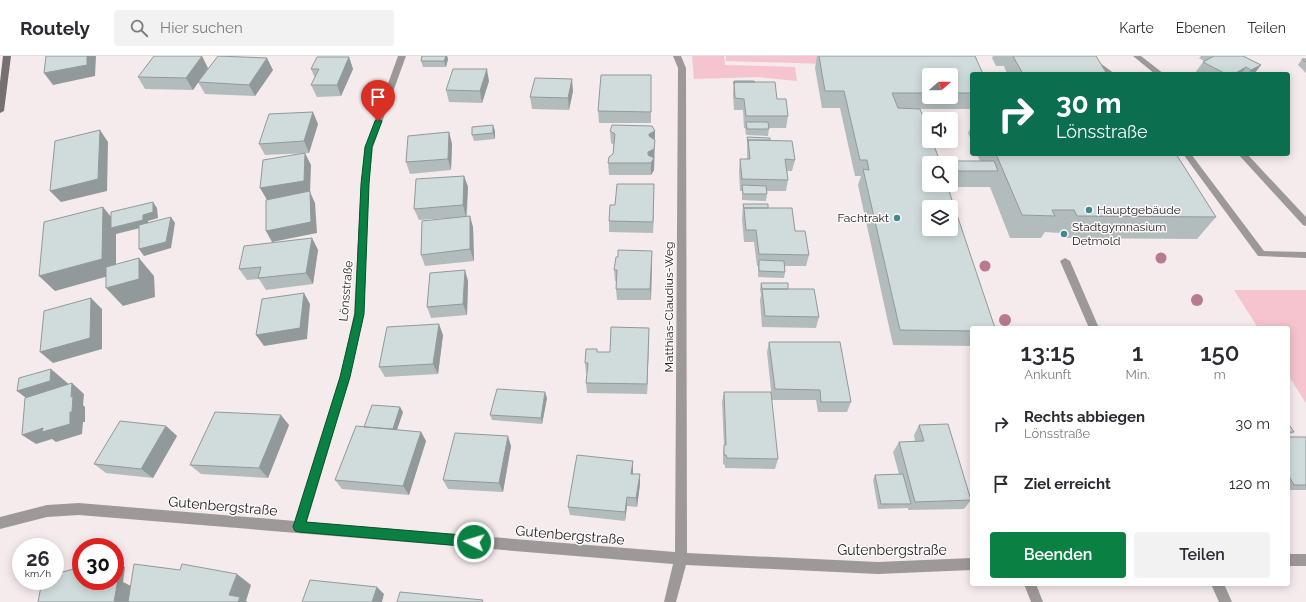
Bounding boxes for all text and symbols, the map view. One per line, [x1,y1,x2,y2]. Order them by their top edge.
search box [114,10,394,46]
text: Routely [20,17,90,39]
icon: search [128,17,150,39]
text: Hier suchen [160,19,243,37]
text: Karte [1119,20,1154,36]
text: Ebenen [1176,20,1226,36]
text: Teilen [1248,20,1286,36]
north arrow [922,68,958,104]
map controls [922,68,958,236]
pin [361,80,395,121]
icon: arrive [367,86,389,108]
text: 30 m [1056,87,1122,120]
icon: right [990,88,1042,140]
button: sound [922,112,958,148]
text: Lönsstraße [1056,121,1148,142]
button: search [922,156,958,192]
button: layers [922,200,958,236]
place label: Hauptgebäude [1097,203,1181,217]
marker: Hauptgebäude [1084,205,1094,215]
place label: Fachtrakt [838,211,889,225]
marker: Fachtrakt [892,213,902,223]
place label: Stadtgymnasium Detmold [1072,220,1166,248]
marker: Stadtgymnasium Detmold [1059,229,1069,239]
street label: Matthias-Claudius-Weg [662,241,676,373]
street label: Lönsstraße [336,260,356,322]
text: 13:15 [1021,338,1075,367]
text: 1 [1132,338,1143,367]
text: 150 [1200,338,1239,367]
text: Ankunft [1024,367,1071,382]
text: Min. [1125,367,1150,382]
text: m [1214,367,1226,382]
text: Rechts abbiegen [1024,408,1145,426]
icon: right [990,413,1012,435]
text: 30 m [1235,415,1270,433]
text: Lönsstraße [1024,426,1090,441]
icon: arrive [990,473,1012,495]
text: Ziel erreicht [1024,475,1111,493]
text: 120 m [1229,475,1270,493]
street label: Gutenbergstraße [168,493,278,519]
position arrow [453,521,495,563]
street label: Gutenbergstraße [515,522,625,548]
button: Beenden [990,532,1126,578]
button: Teilen [1134,532,1270,578]
speed limit sign: 30 [72,538,124,590]
street label: Gutenbergstraße [837,542,947,558]
text: 26 [26,547,50,571]
text: km/h [25,568,51,579]

